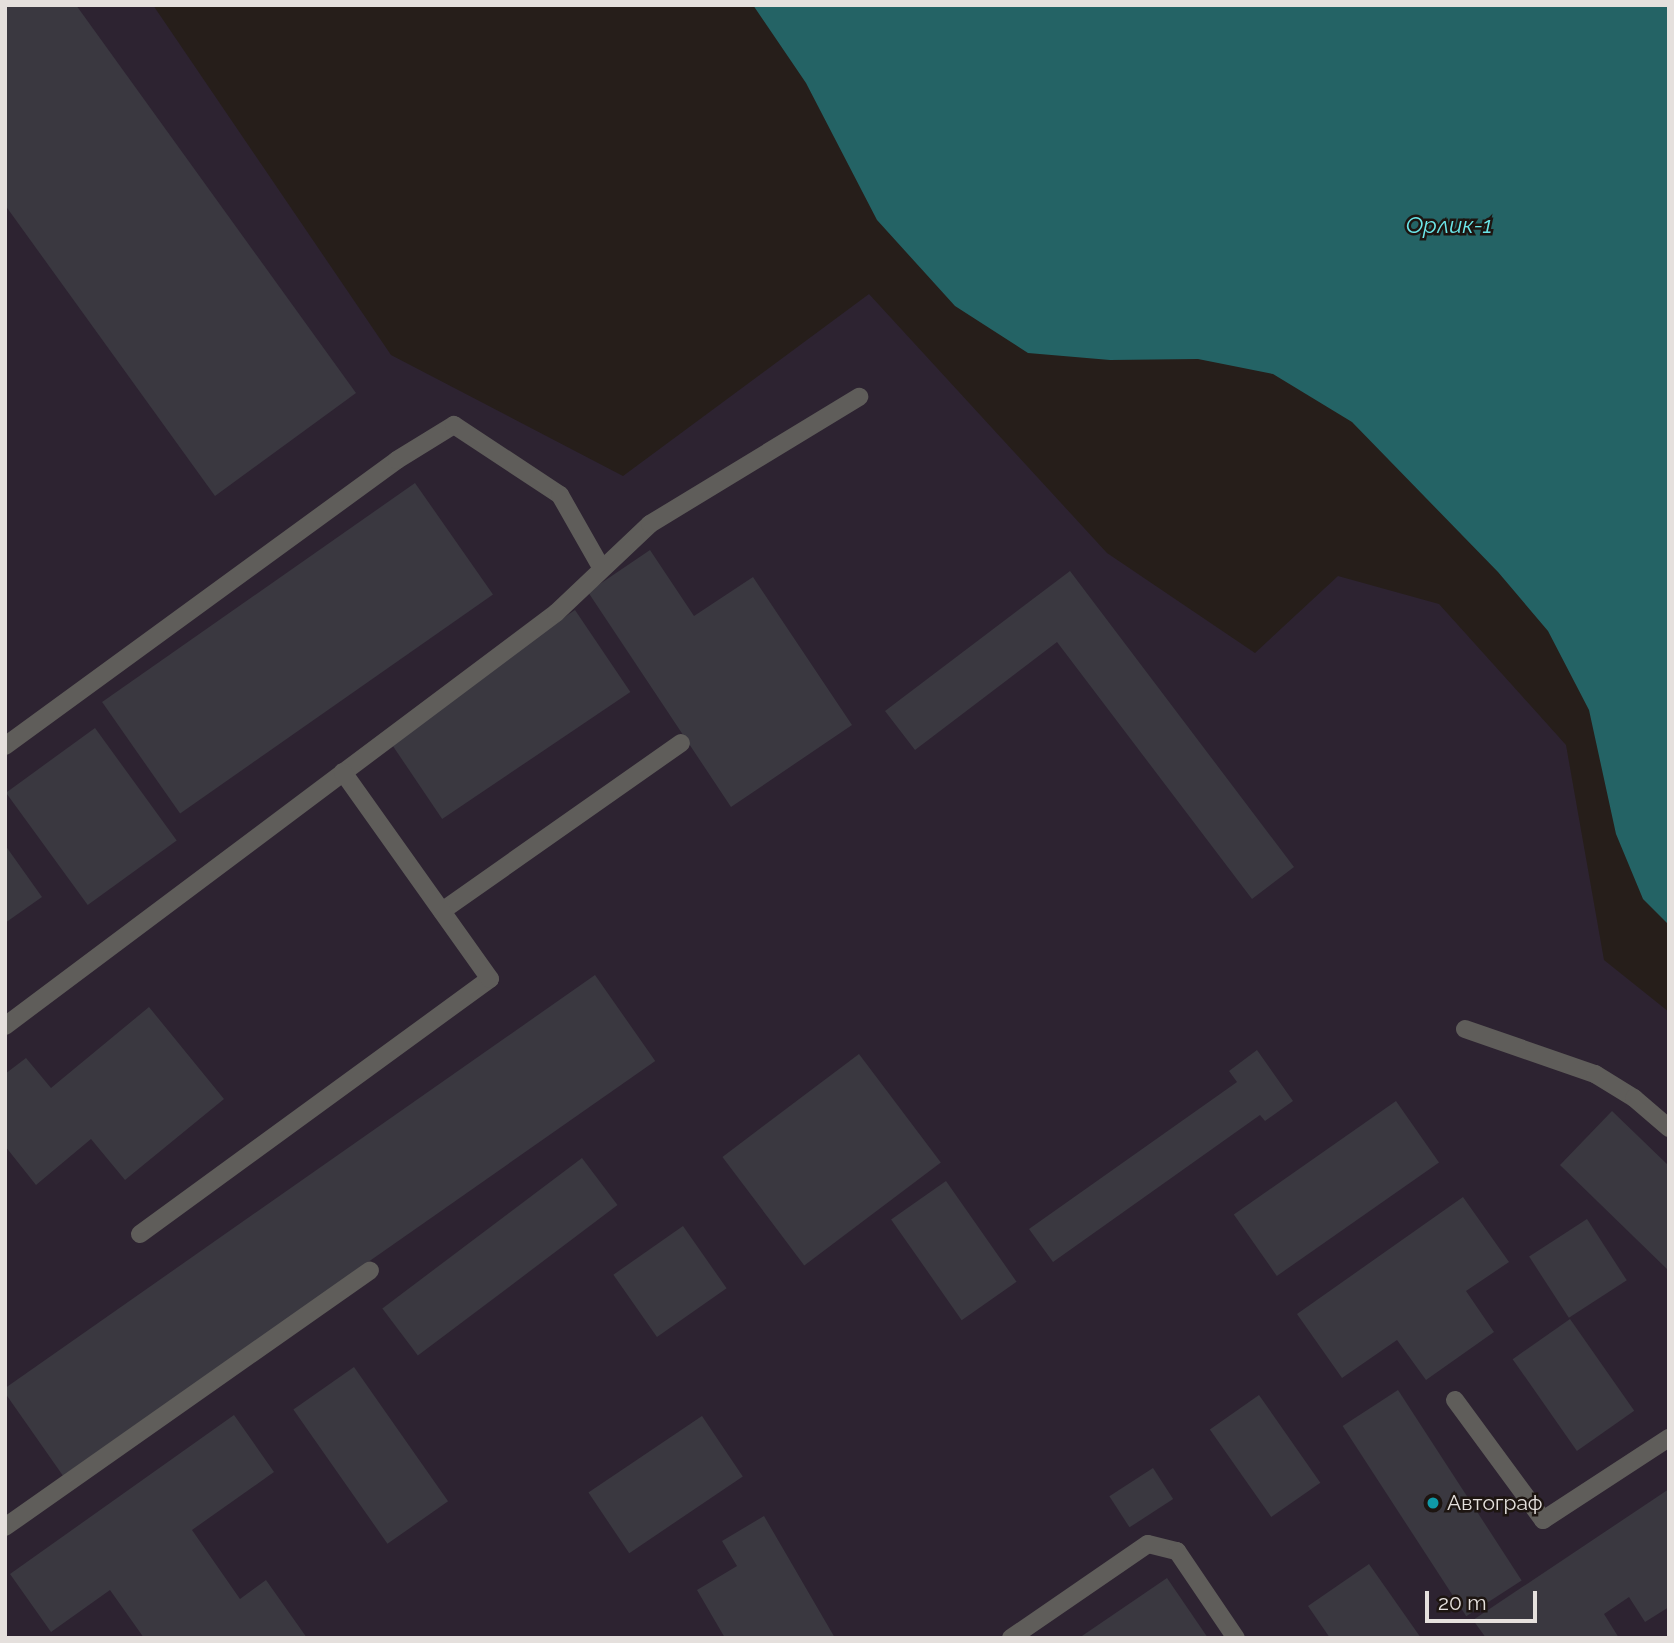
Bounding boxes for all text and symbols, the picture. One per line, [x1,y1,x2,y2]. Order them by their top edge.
water label: Орлик-1 [1406,211,1492,239]
place label: Автограф [1447,1490,1542,1516]
marker: Автограф [1425,1495,1441,1511]
scale bar [1429,1576,1541,1620]
text: 20 m [1438,1590,1486,1615]

